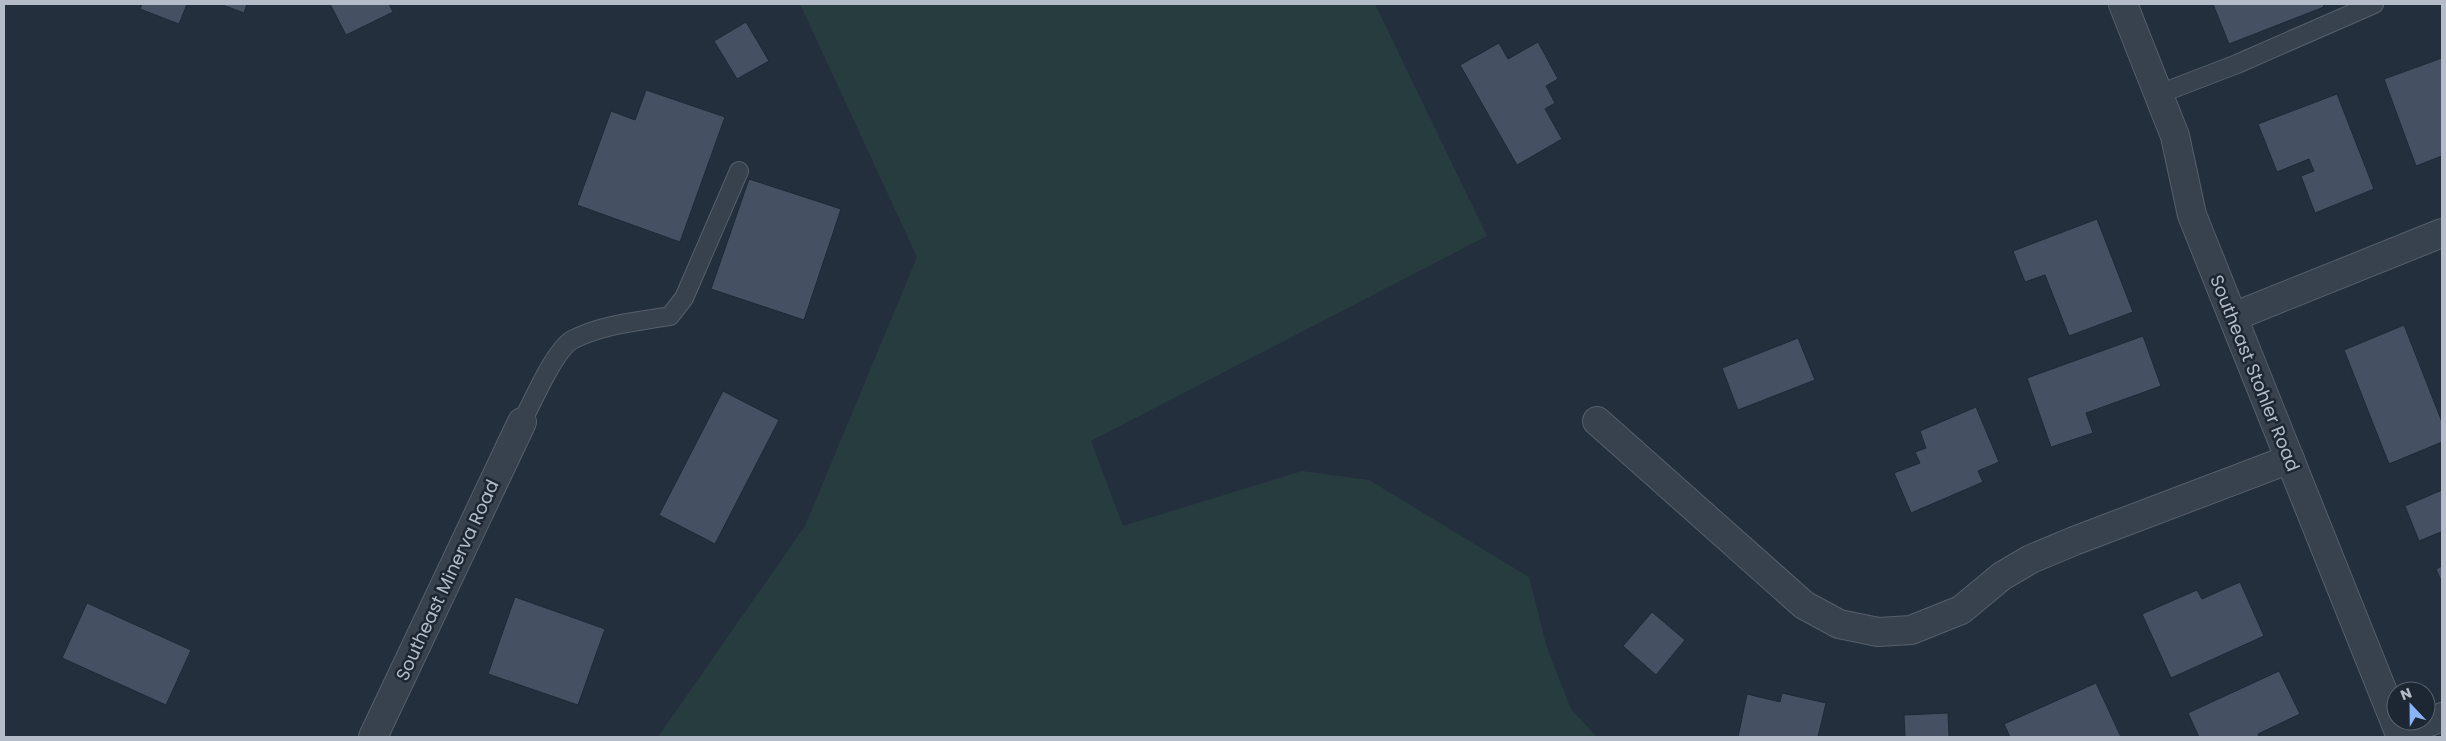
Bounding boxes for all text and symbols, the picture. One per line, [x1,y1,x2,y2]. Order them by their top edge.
street label: Southeast Stohler Road [2204,271,2306,475]
street label: Southeast Minerva Road [389,475,505,685]
north arrow [2386,681,2436,731]
text: N [2398,683,2415,705]

